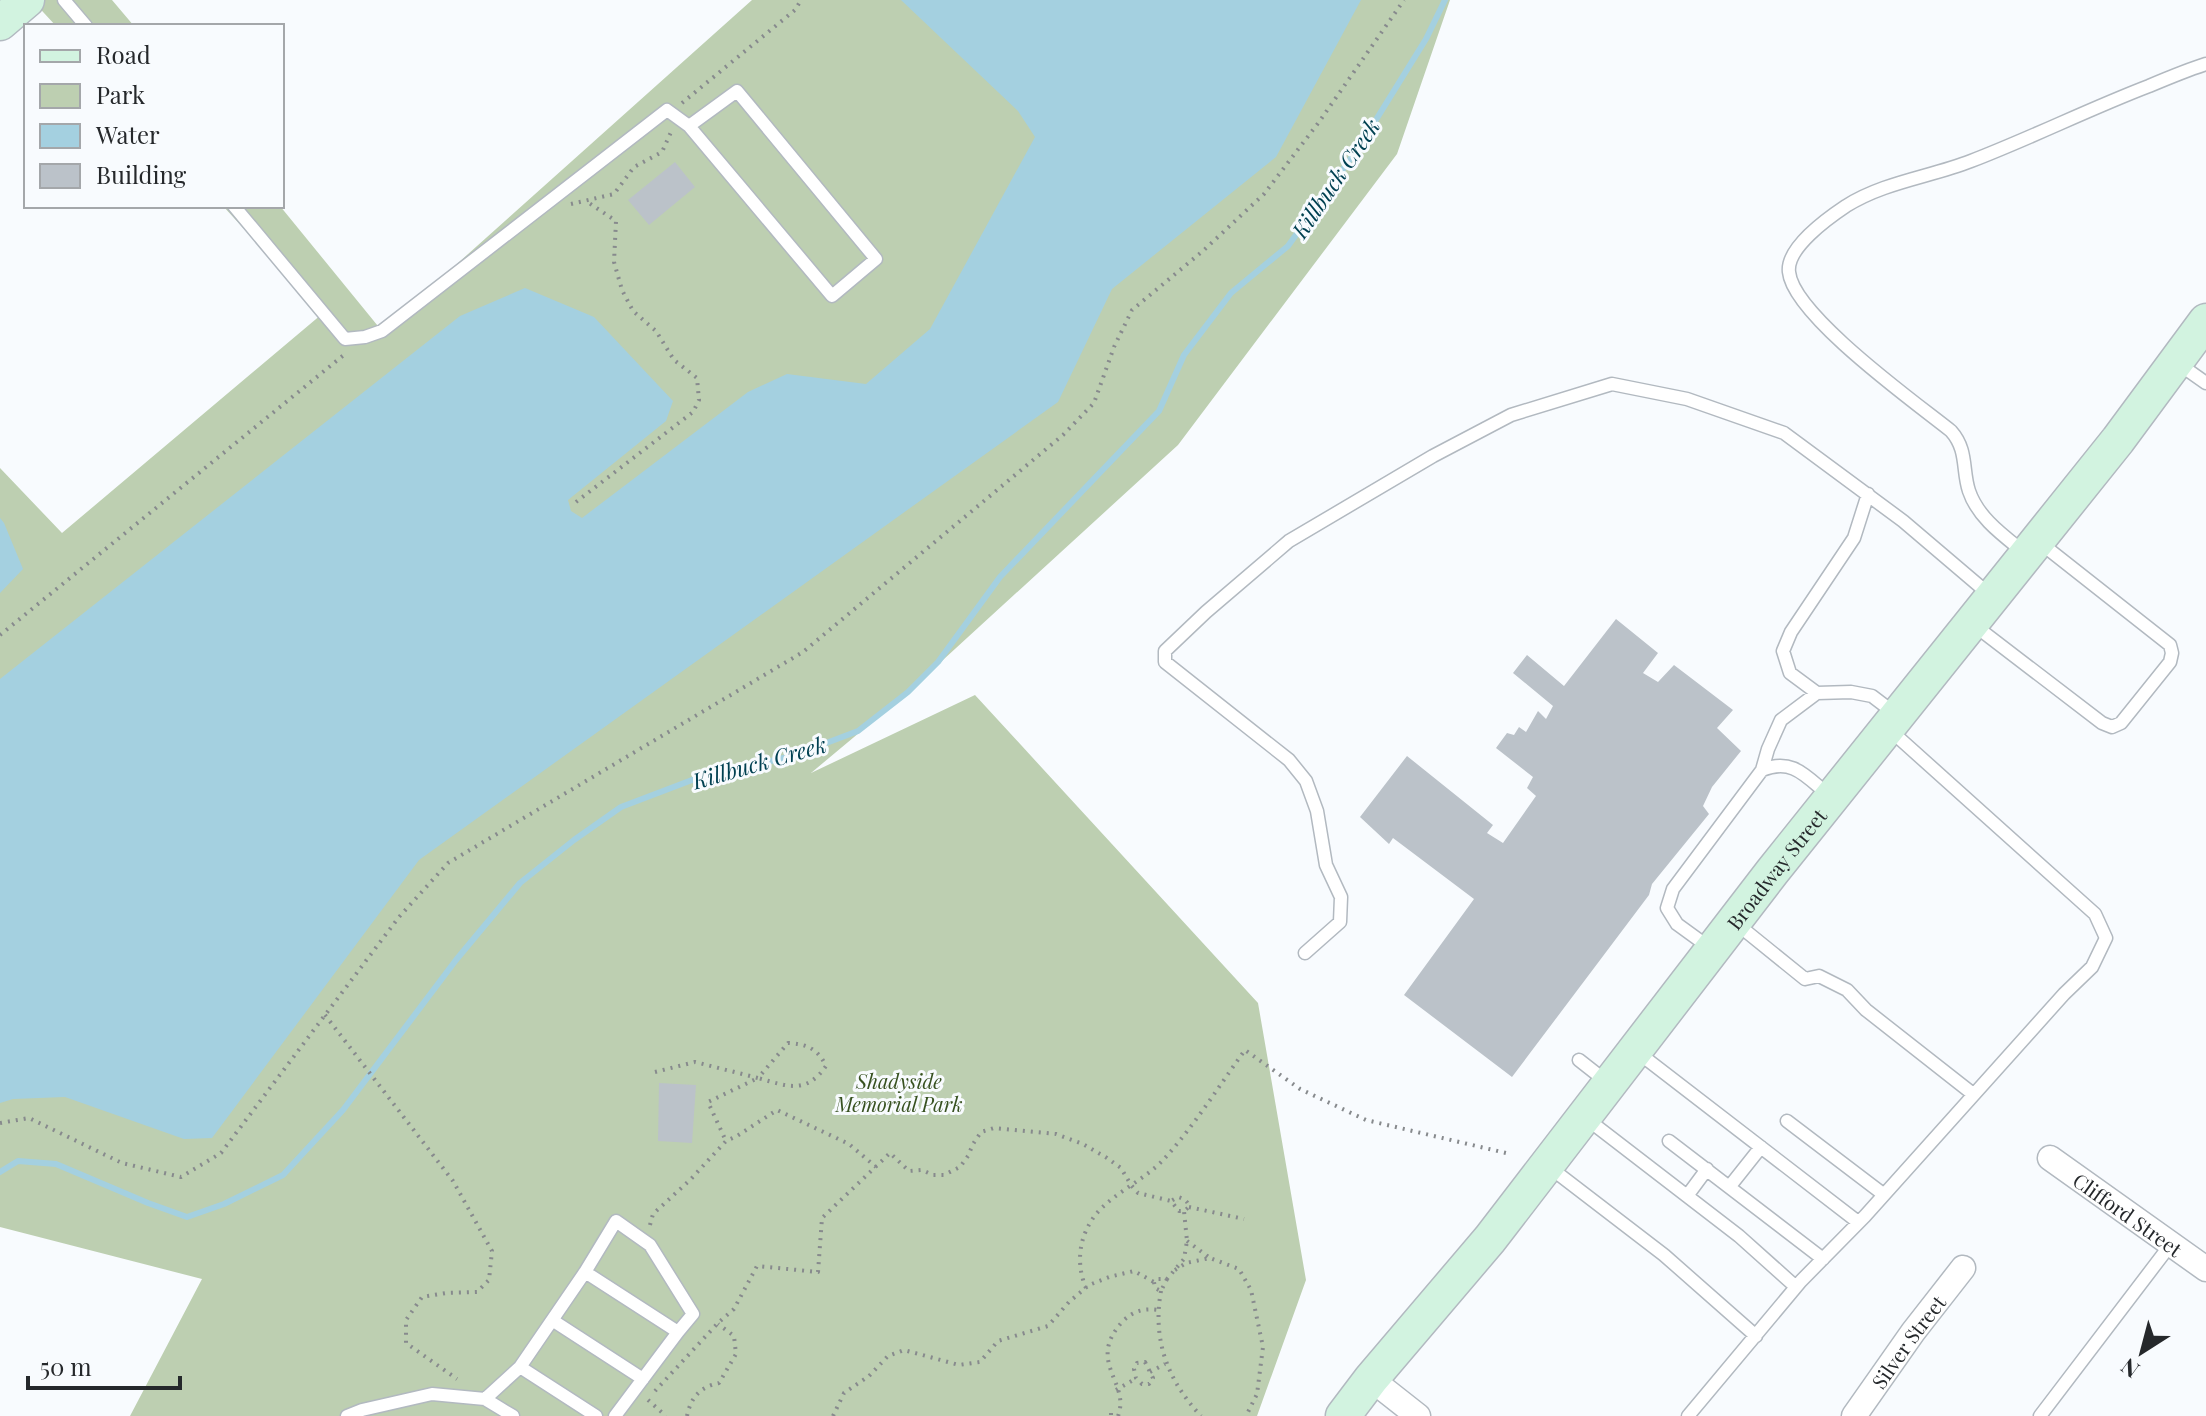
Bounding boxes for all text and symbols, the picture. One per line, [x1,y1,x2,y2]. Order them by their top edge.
legend [24,24,284,208]
text: Road [96,38,151,70]
text: Park [96,78,146,110]
water label: Killbuck Creek [1283,112,1386,244]
text: Water [95,118,160,150]
text: Building [96,158,187,190]
water label: Killbuck Creek [688,729,829,796]
street label: Broadway Street [1720,802,1832,934]
park label: Shadyside Memorial Park [834,1067,963,1117]
street label: Clifford Street [2068,1166,2189,1262]
street label: Silver Street [1864,1288,1951,1393]
north arrow [2102,1312,2182,1392]
scale bar [28,1340,180,1390]
text: 50 m [40,1350,92,1382]
text: N [2114,1352,2145,1386]

